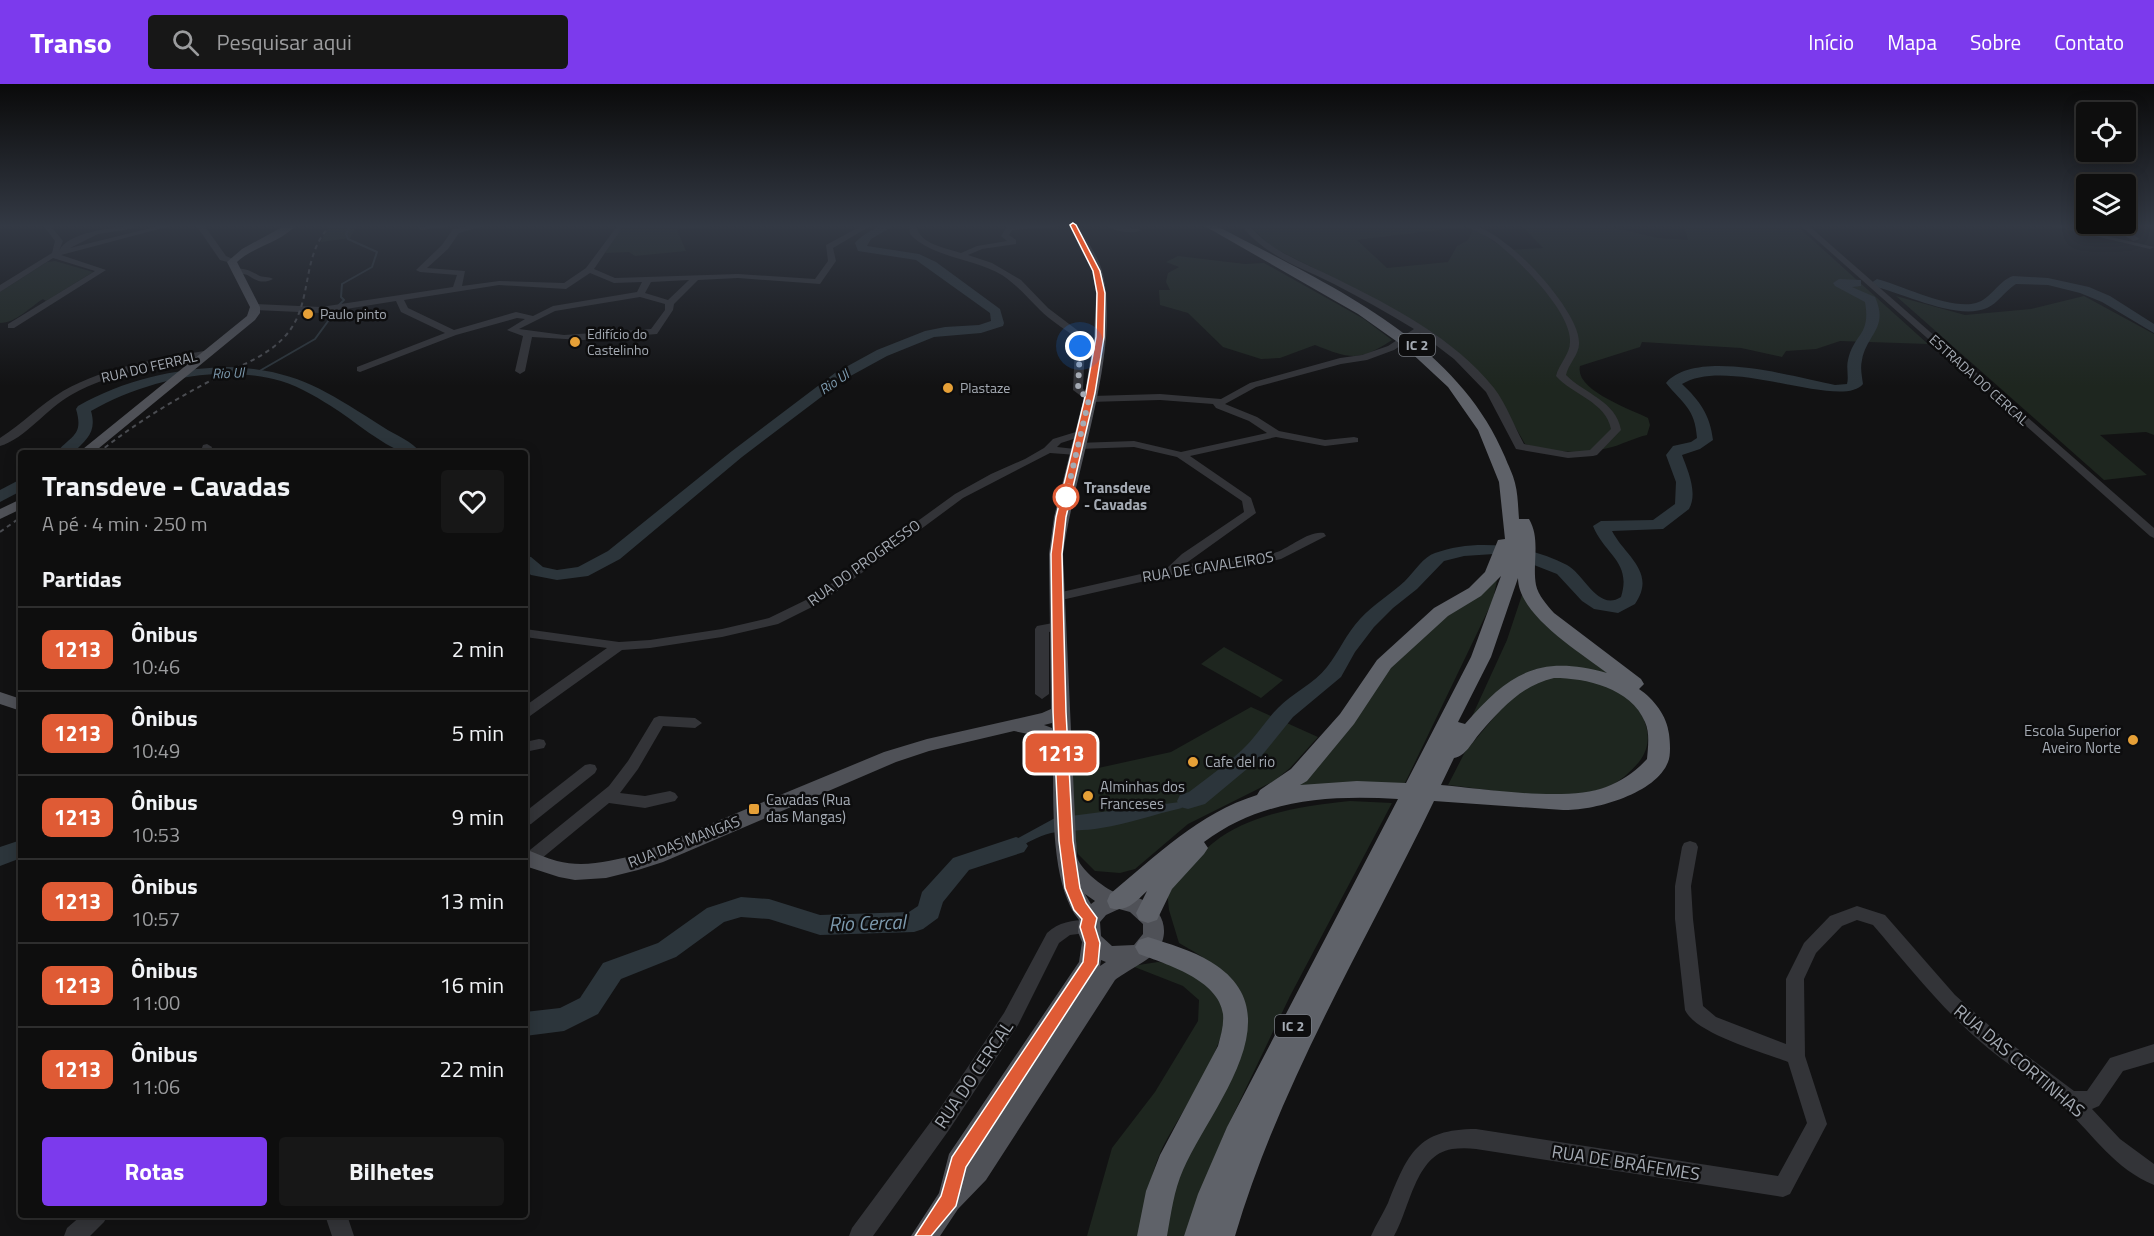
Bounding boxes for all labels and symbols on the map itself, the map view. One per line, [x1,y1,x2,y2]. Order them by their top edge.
place label: Paulo pinto [320,303,387,324]
marker: Paulo pinto [301,307,315,321]
place label: Edifício do Castelinho [587,323,649,360]
street label: ESTRADA DO CERCAL [1925,329,2034,430]
your location [1065,331,1095,361]
road number: IC 2 [1399,334,1435,356]
marker: Edifício do Castelinho [568,335,582,349]
street label: RUA DO FERRAL [99,345,199,388]
water label: Rio Ul [212,361,246,384]
water label: Rio Ul [815,363,855,399]
place label: Plastaze [960,377,1010,398]
marker: Plastaze [941,381,955,395]
place label: Transdeve - Cavadas [1084,476,1151,516]
marker: Transdeve - Cavadas [1053,484,1079,510]
street label: RUA DO PROGRESSO [802,514,925,612]
street label: RUA DE CAVALEIROS [1141,545,1275,588]
place label: Escola Superior Aveiro Norte [2024,719,2121,759]
marker: Escola Superior Aveiro Norte [2126,733,2140,747]
line badge: 1213 [1019,734,1103,772]
place label: Cafe del rio [1205,750,1275,773]
marker: Cafe del rio [1186,755,1200,769]
place label: Alminhas dos Franceses [1100,775,1185,815]
place label: Cavadas (Rua das Mangas) [766,788,851,828]
marker: Alminhas dos Franceses [1081,789,1095,803]
marker: Cavadas (Rua das Mangas) [747,802,761,816]
street label: RUA DAS MANGAS [624,810,743,874]
water label: Rio Cercal [828,906,909,939]
street label: RUA DAS CORTINHAS [1948,998,2091,1124]
street label: RUA DO CERCAL [928,1015,1020,1134]
road number: IC 2 [1275,1015,1311,1037]
street label: RUA DE BRÁFEMES [1550,1137,1702,1188]

